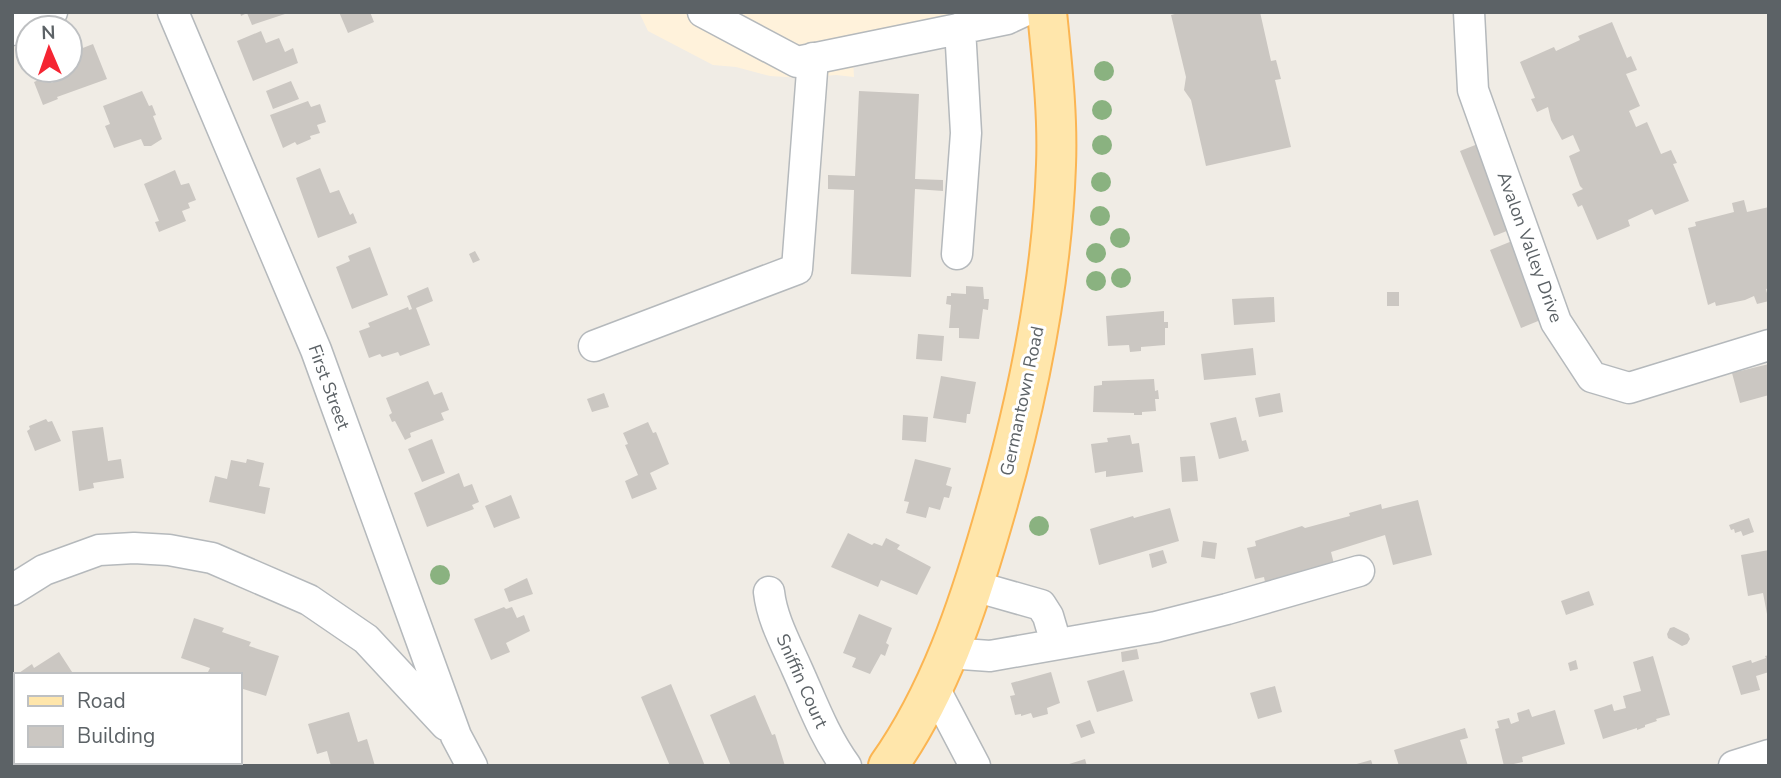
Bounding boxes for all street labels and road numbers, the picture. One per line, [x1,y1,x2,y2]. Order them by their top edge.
street label: Avalon Valley Drive [1492,168,1568,326]
street label: Germantown Road [994,324,1050,478]
street label: First Street [303,341,356,434]
street label: Sniffin Court [771,630,834,733]

